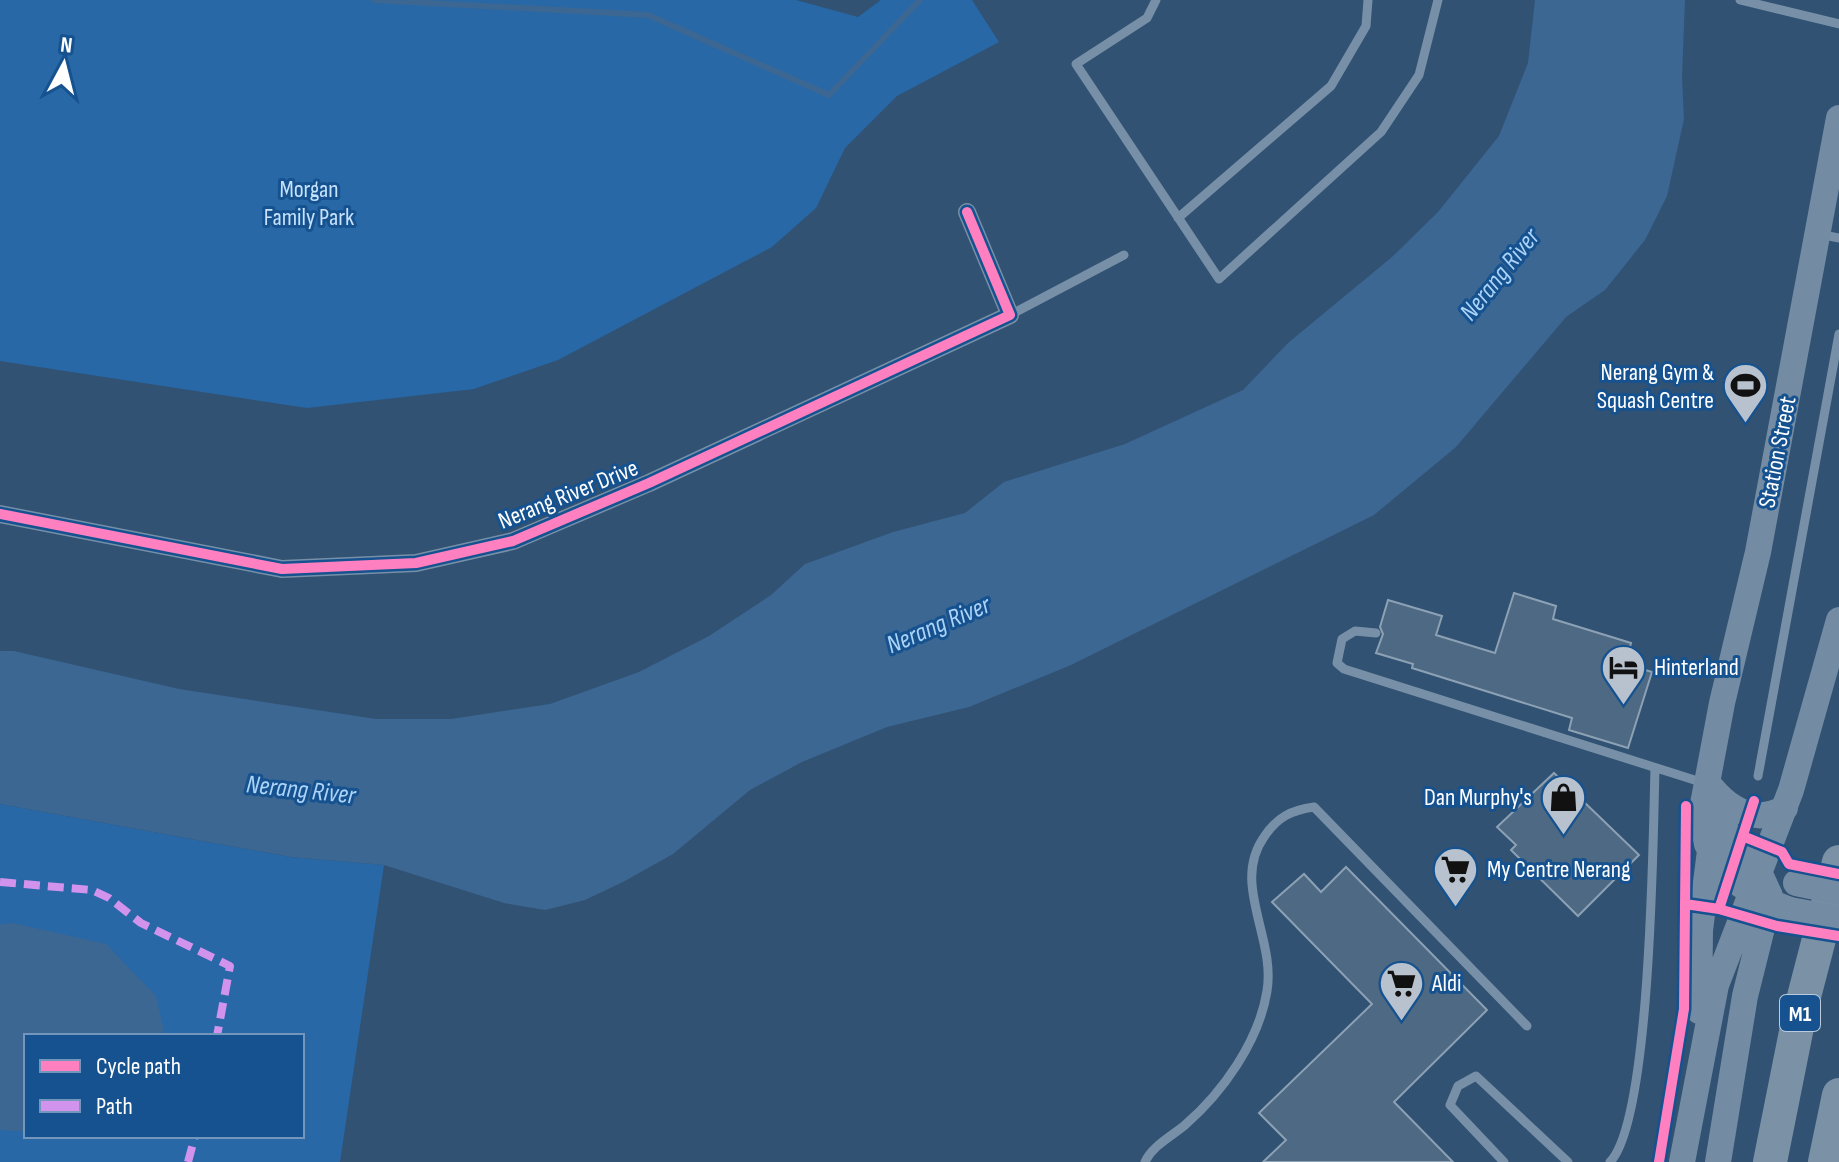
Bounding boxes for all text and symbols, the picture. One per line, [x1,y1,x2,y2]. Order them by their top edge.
north arrow [24,24,104,104]
text: N [59,32,74,60]
park label: Morgan Family Park [264,175,354,232]
water label: Nerang River [1454,221,1548,327]
place label: Nerang Gym & Squash Centre [1597,358,1714,415]
sports icon: Nerang Gym & Squash Centre [1721,362,1769,425]
street label: Station Street [1752,394,1803,510]
street label: Nerang River Drive [494,453,642,536]
water label: Nerang River [882,589,997,661]
hotel icon: Hinterland [1599,643,1647,706]
place label: Hinterland [1654,653,1739,682]
water label: Nerang River [245,769,359,812]
shop icon: Dan Murphy's [1539,773,1587,836]
place label: Dan Murphy's [1424,783,1532,812]
supermarket icon: My Centre Nerang [1432,845,1480,908]
place label: My Centre Nerang [1487,855,1631,884]
supermarket icon: Aldi [1377,959,1425,1022]
place label: Aldi [1431,969,1462,998]
road number: M1 [1780,995,1820,1031]
legend [24,1034,304,1138]
text: Cycle path [96,1052,181,1081]
text: Path [96,1092,133,1121]

